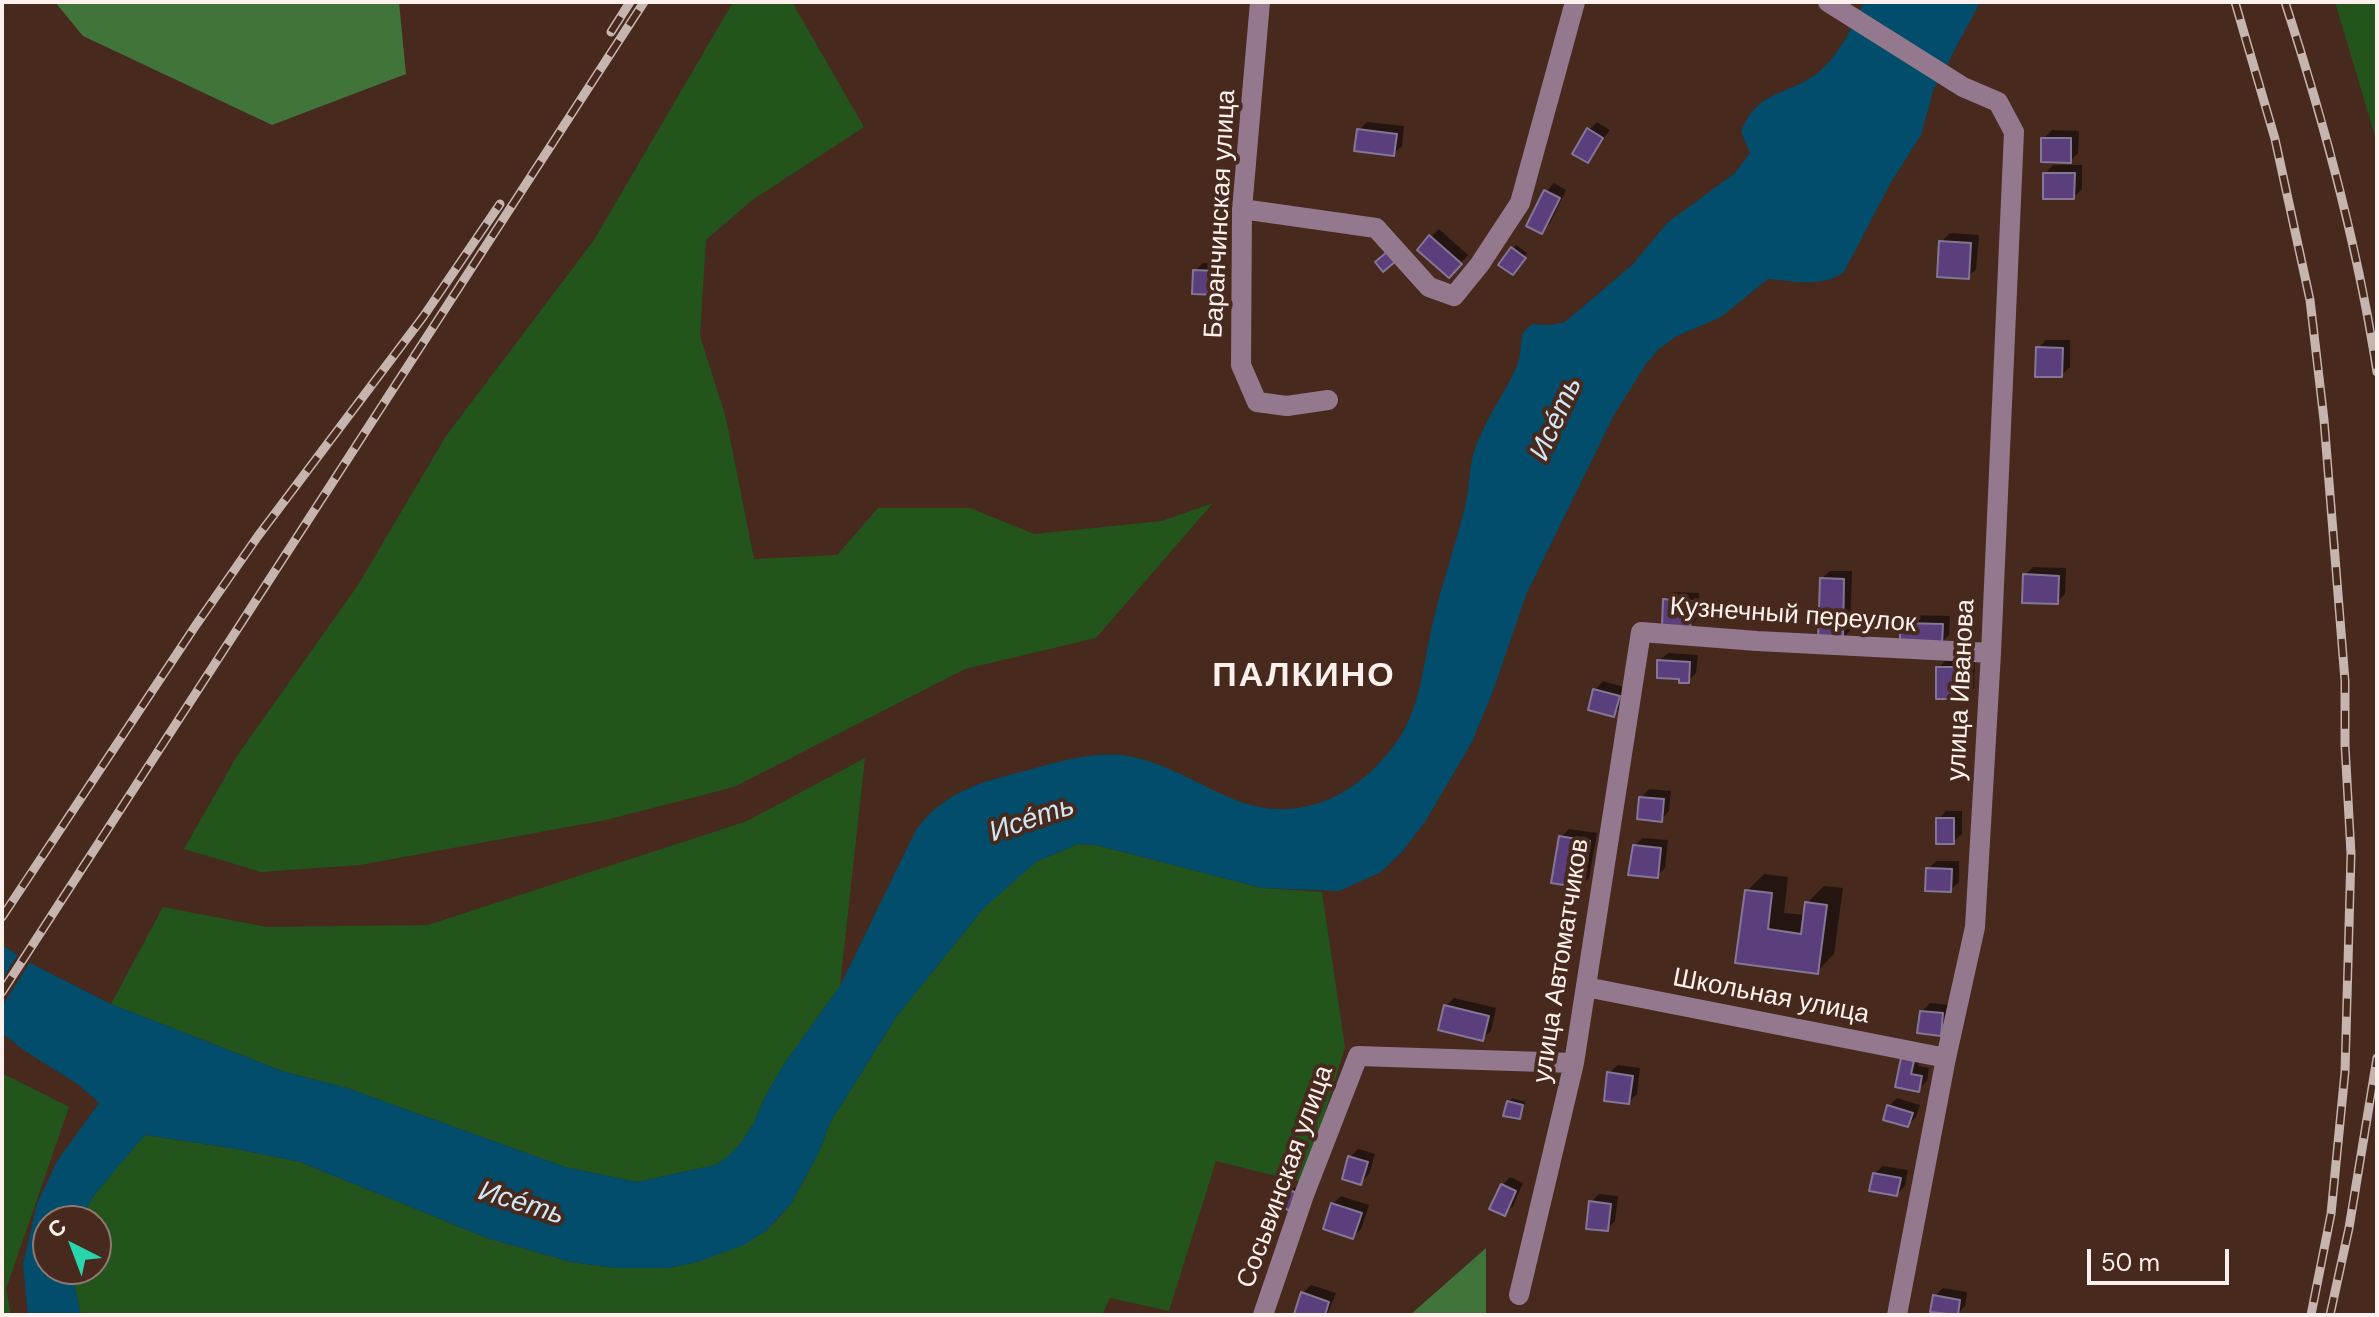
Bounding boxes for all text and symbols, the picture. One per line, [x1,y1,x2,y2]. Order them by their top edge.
street label: Баранчинская улица [1199,89,1243,339]
water label: Исе́ть [1524,372,1590,466]
street label: Кузнечный переулок [1669,592,1917,640]
street label: улица Иванова [1942,598,1982,782]
district label: ПАЛКИНО [1212,657,1396,697]
water label: Исе́ть [985,790,1079,850]
street label: улица Автоматчиков [1527,837,1597,1085]
street label: Школьная улица [1670,963,1872,1031]
street label: Сосьвинская улица [1231,1062,1341,1292]
water label: Исе́ть [474,1175,568,1233]
north arrow [32,1205,112,1285]
text: С [41,1212,73,1244]
scale bar [2091,1233,2233,1283]
text: 50 m [2101,1247,2160,1278]

